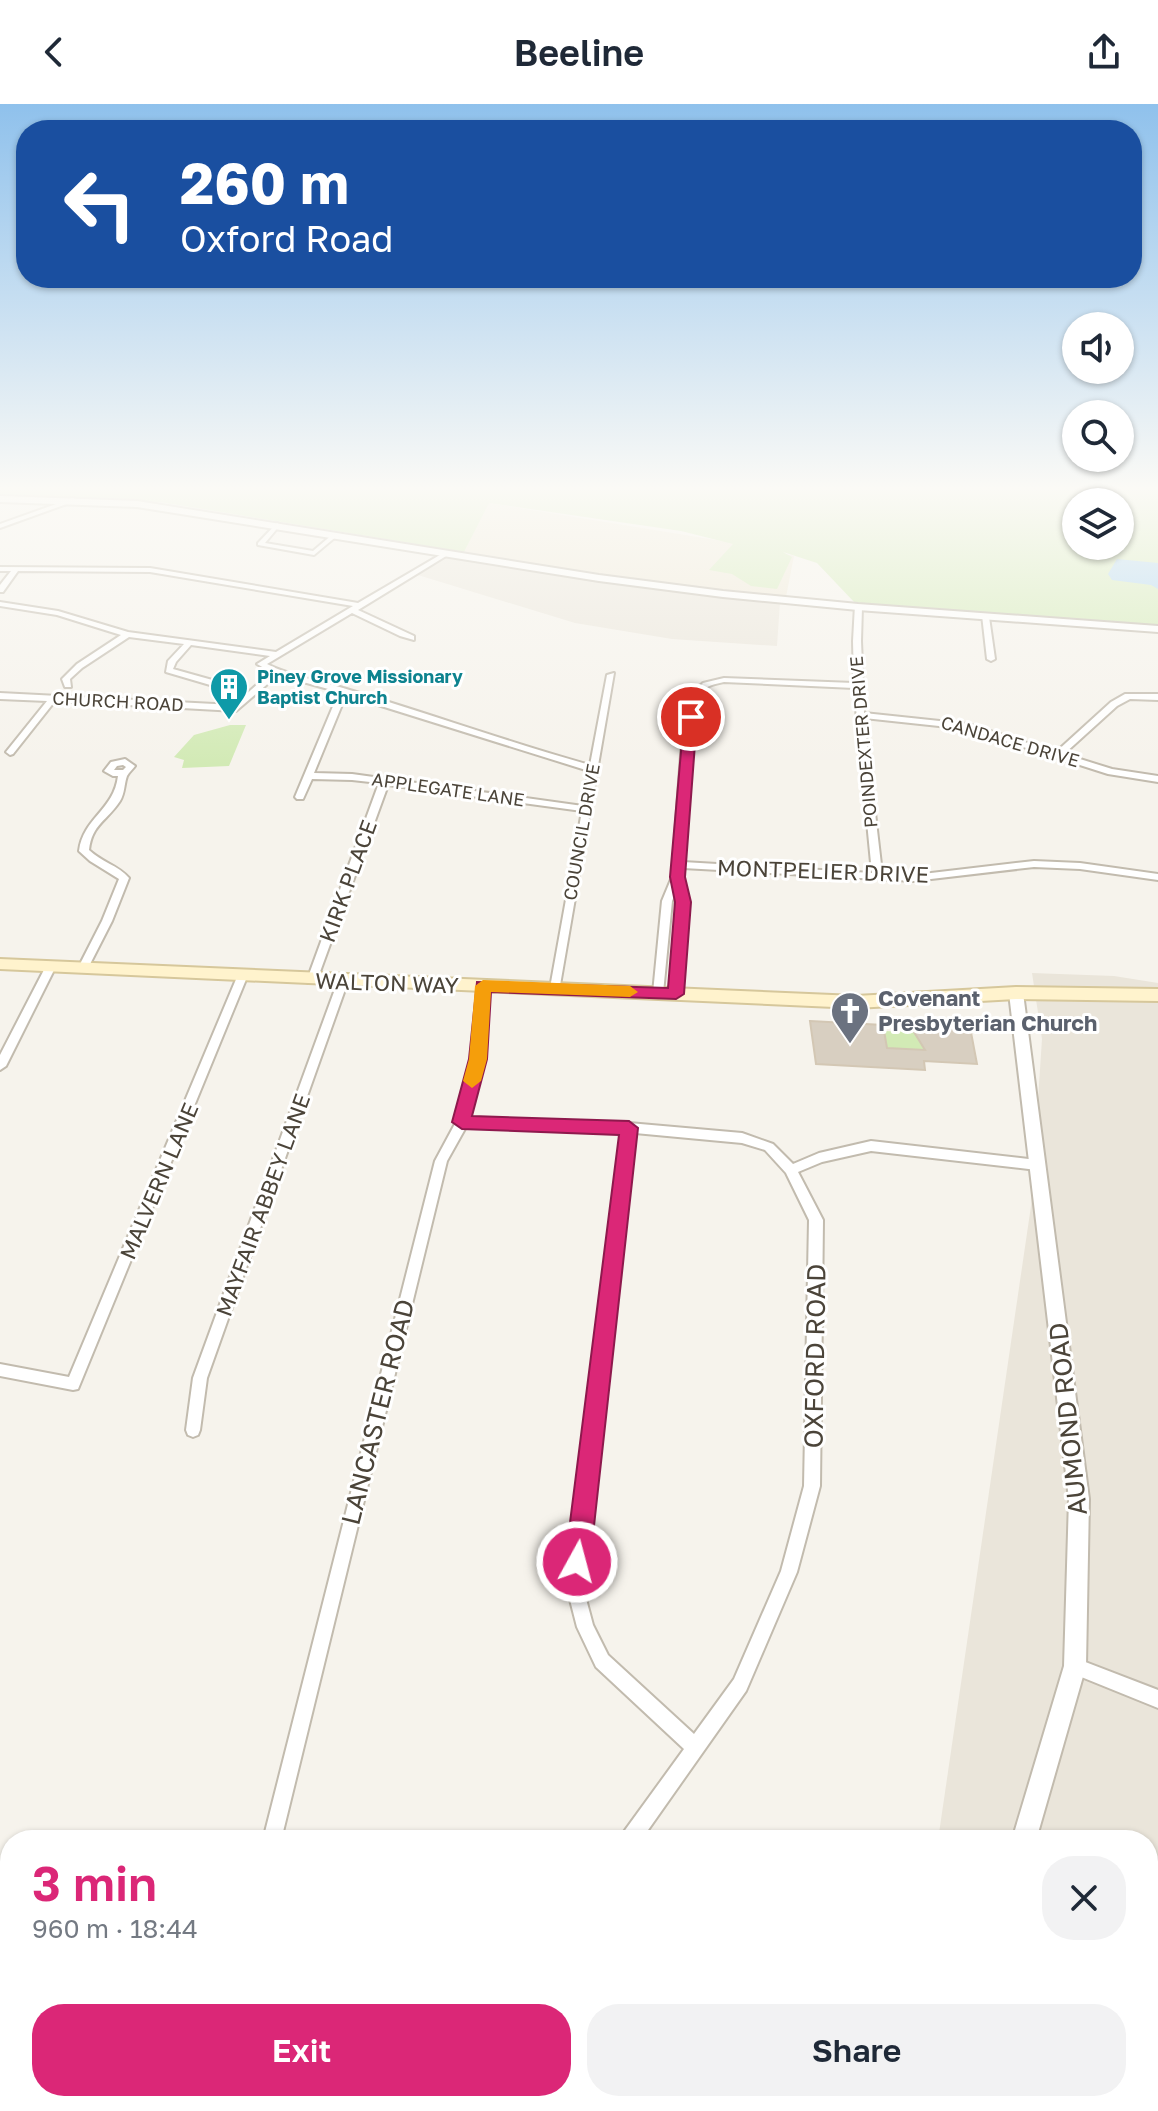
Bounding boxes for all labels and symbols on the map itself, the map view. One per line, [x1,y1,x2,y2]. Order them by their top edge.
street label: POINDEXTER DRIVE [845,655,881,829]
place label: Piney Grove Missionary Baptist Church [257,665,463,708]
building icon: Piney Grove Missionary Baptist Church [208,666,250,721]
pin [657,683,725,751]
street label: CHURCH ROAD [52,687,184,715]
street label: CANDACE DRIVE [939,711,1082,771]
street label: COUNCIL DRIVE [558,762,604,902]
street label: APPLEGATE LANE [370,767,526,811]
street label: KIRK PLACE [313,816,382,946]
street label: MONTPELIER DRIVE [717,853,930,888]
street label: WALTON WAY [315,967,459,998]
place label: Covenant Presbyterian Church [878,984,1097,1036]
church icon: Covenant Presbyterian Church [829,990,871,1045]
street label: MAYFAIR ABBEY LANE [210,1090,315,1320]
street label: MALVERN LANE [113,1098,204,1263]
street label: OXFORD ROAD [797,1263,832,1449]
street label: LANCASTER ROAD [334,1296,421,1528]
street label: AUMOND ROAD [1042,1321,1093,1517]
position arrow [535,1520,619,1604]

